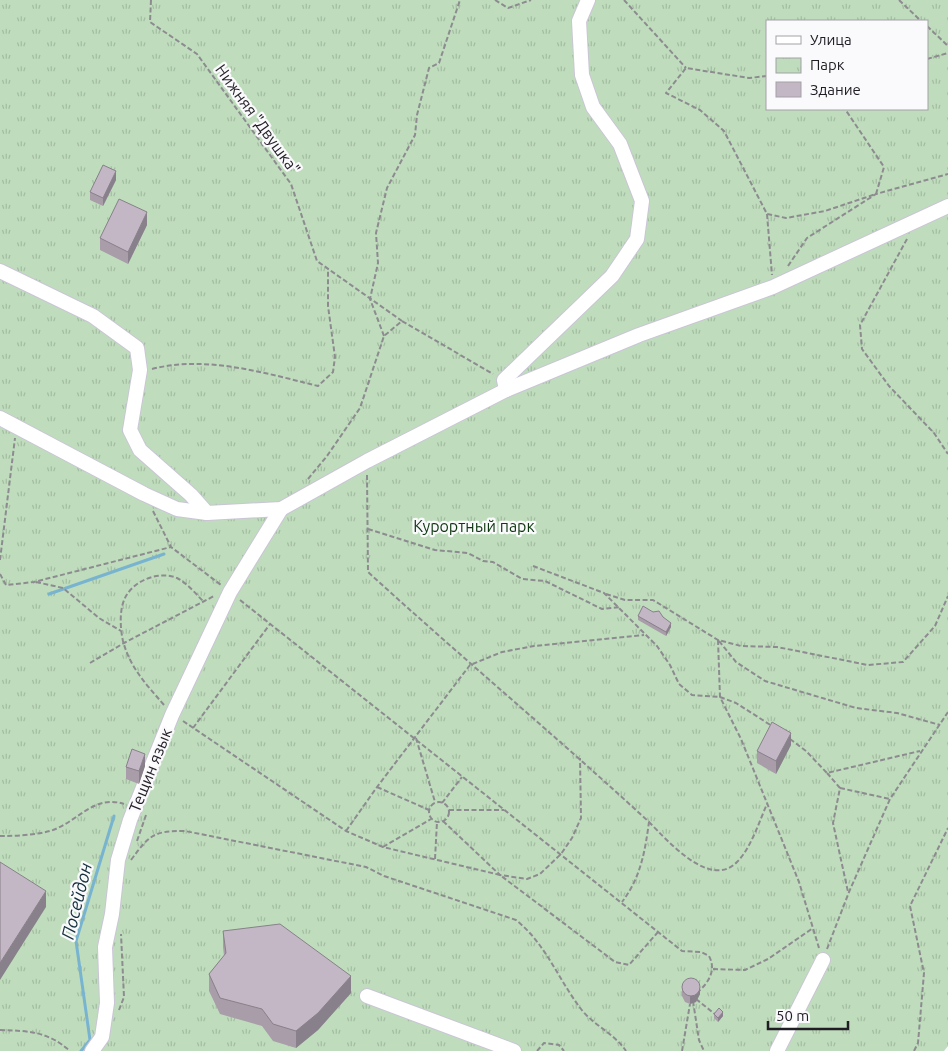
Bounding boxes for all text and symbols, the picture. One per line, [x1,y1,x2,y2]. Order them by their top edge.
legend [766,20,928,110]
text: Улица [810,31,852,48]
text: Парк [810,56,845,73]
street label: Нижняя "Двушка" [212,61,304,177]
text: Здание [810,81,861,98]
park label: Курортный парк [413,517,535,535]
street label: Тещин язык [125,725,175,815]
water label: Посейдон [57,861,95,941]
scale bar [768,998,848,1030]
text: 50 m [776,1007,809,1024]

